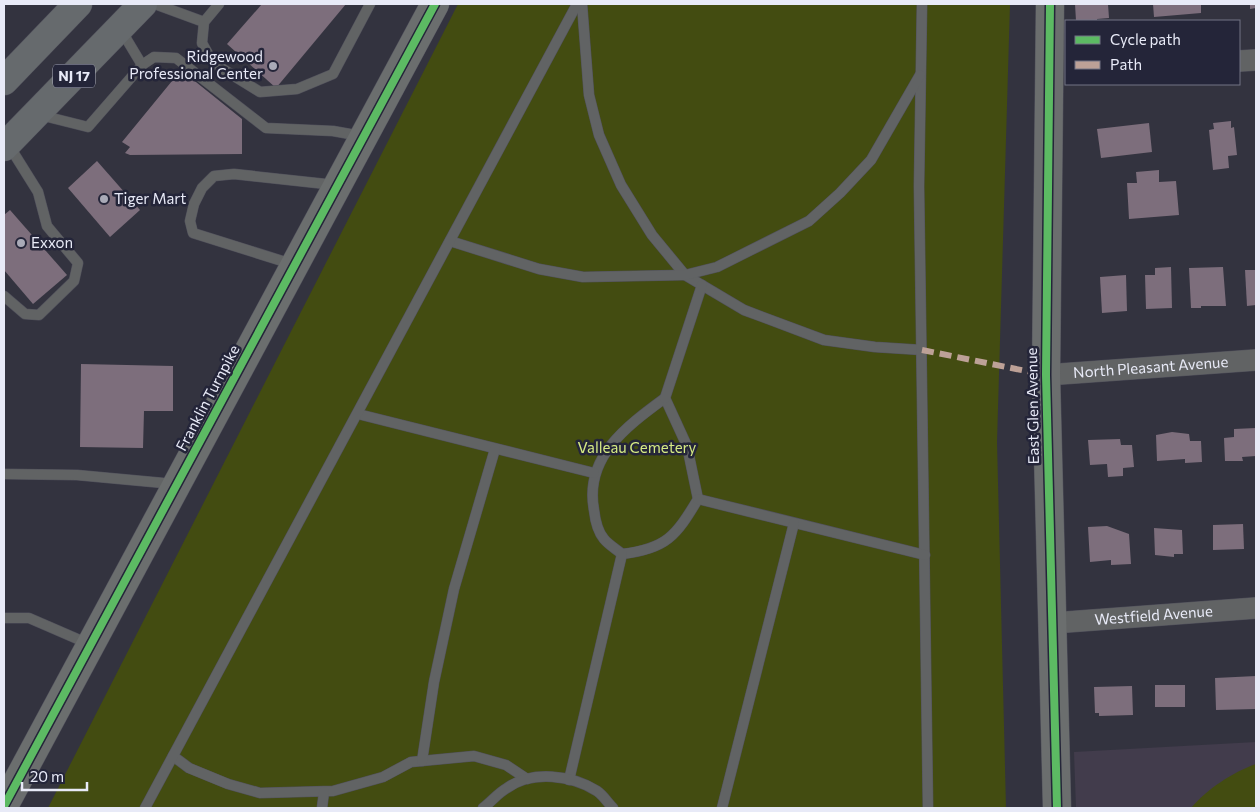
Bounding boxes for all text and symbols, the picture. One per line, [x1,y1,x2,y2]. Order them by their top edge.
legend [1065,20,1240,85]
text: Cycle path [1110,30,1181,48]
place label: Ridgewood Professional Center [129,47,263,82]
text: Path [1110,55,1142,73]
marker: Ridgewood Professional Center [267,60,279,72]
road number: NJ 17 [53,64,95,88]
place label: Tiger Mart [114,189,186,207]
marker: Tiger Mart [98,193,110,205]
place label: Exxon [31,233,73,251]
marker: Exxon [15,237,27,249]
street label: Franklin Turnpike [172,341,243,454]
street label: East Glen Avenue [1022,347,1042,465]
street label: North Pleasant Avenue [1073,352,1229,381]
park label: Valleau Cemetery [578,438,697,456]
street label: Westfield Avenue [1094,601,1213,628]
scale bar [22,760,88,792]
text: 20 m [30,767,64,785]

